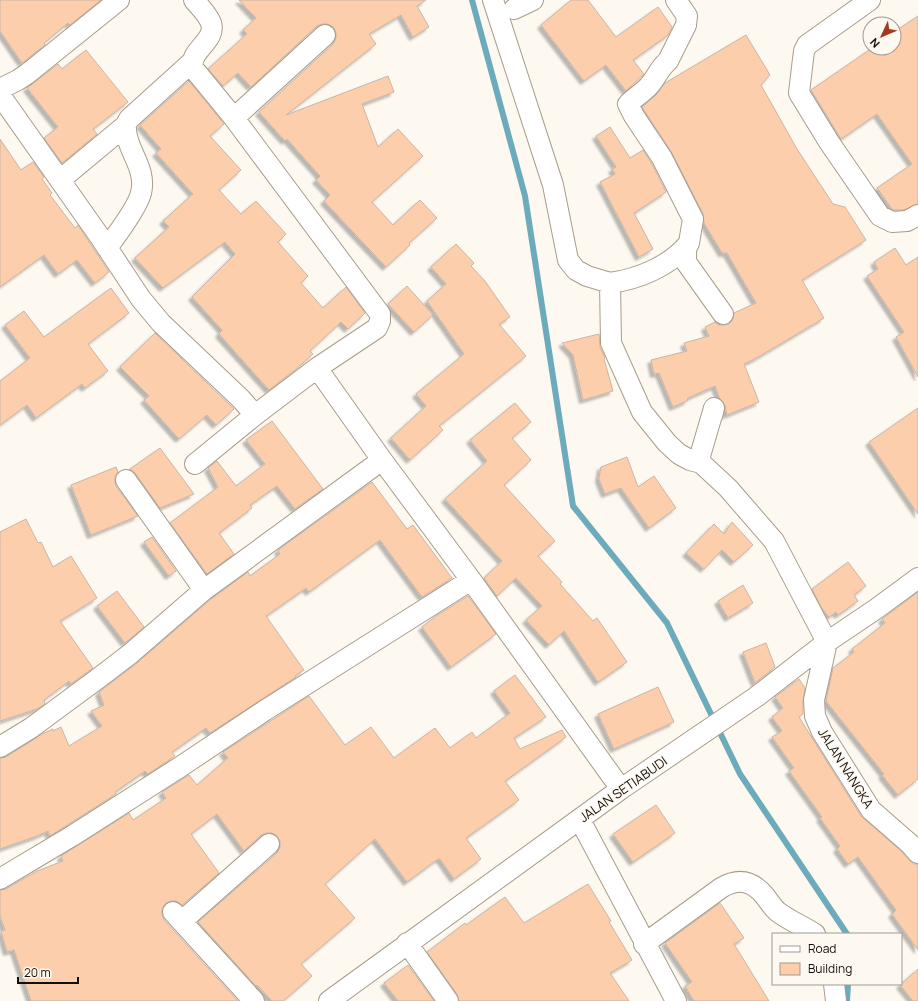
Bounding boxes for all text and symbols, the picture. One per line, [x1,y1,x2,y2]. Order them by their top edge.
north arrow [862,16,902,56]
text: N [866,35,883,51]
street label: JALAN NANGKA [814,724,878,812]
street label: JALAN SETIABUDI [575,752,671,826]
legend [772,933,902,985]
text: Road [808,940,836,957]
scale bar [18,959,78,985]
text: Building [808,960,852,977]
text: 20 m [24,964,51,981]

